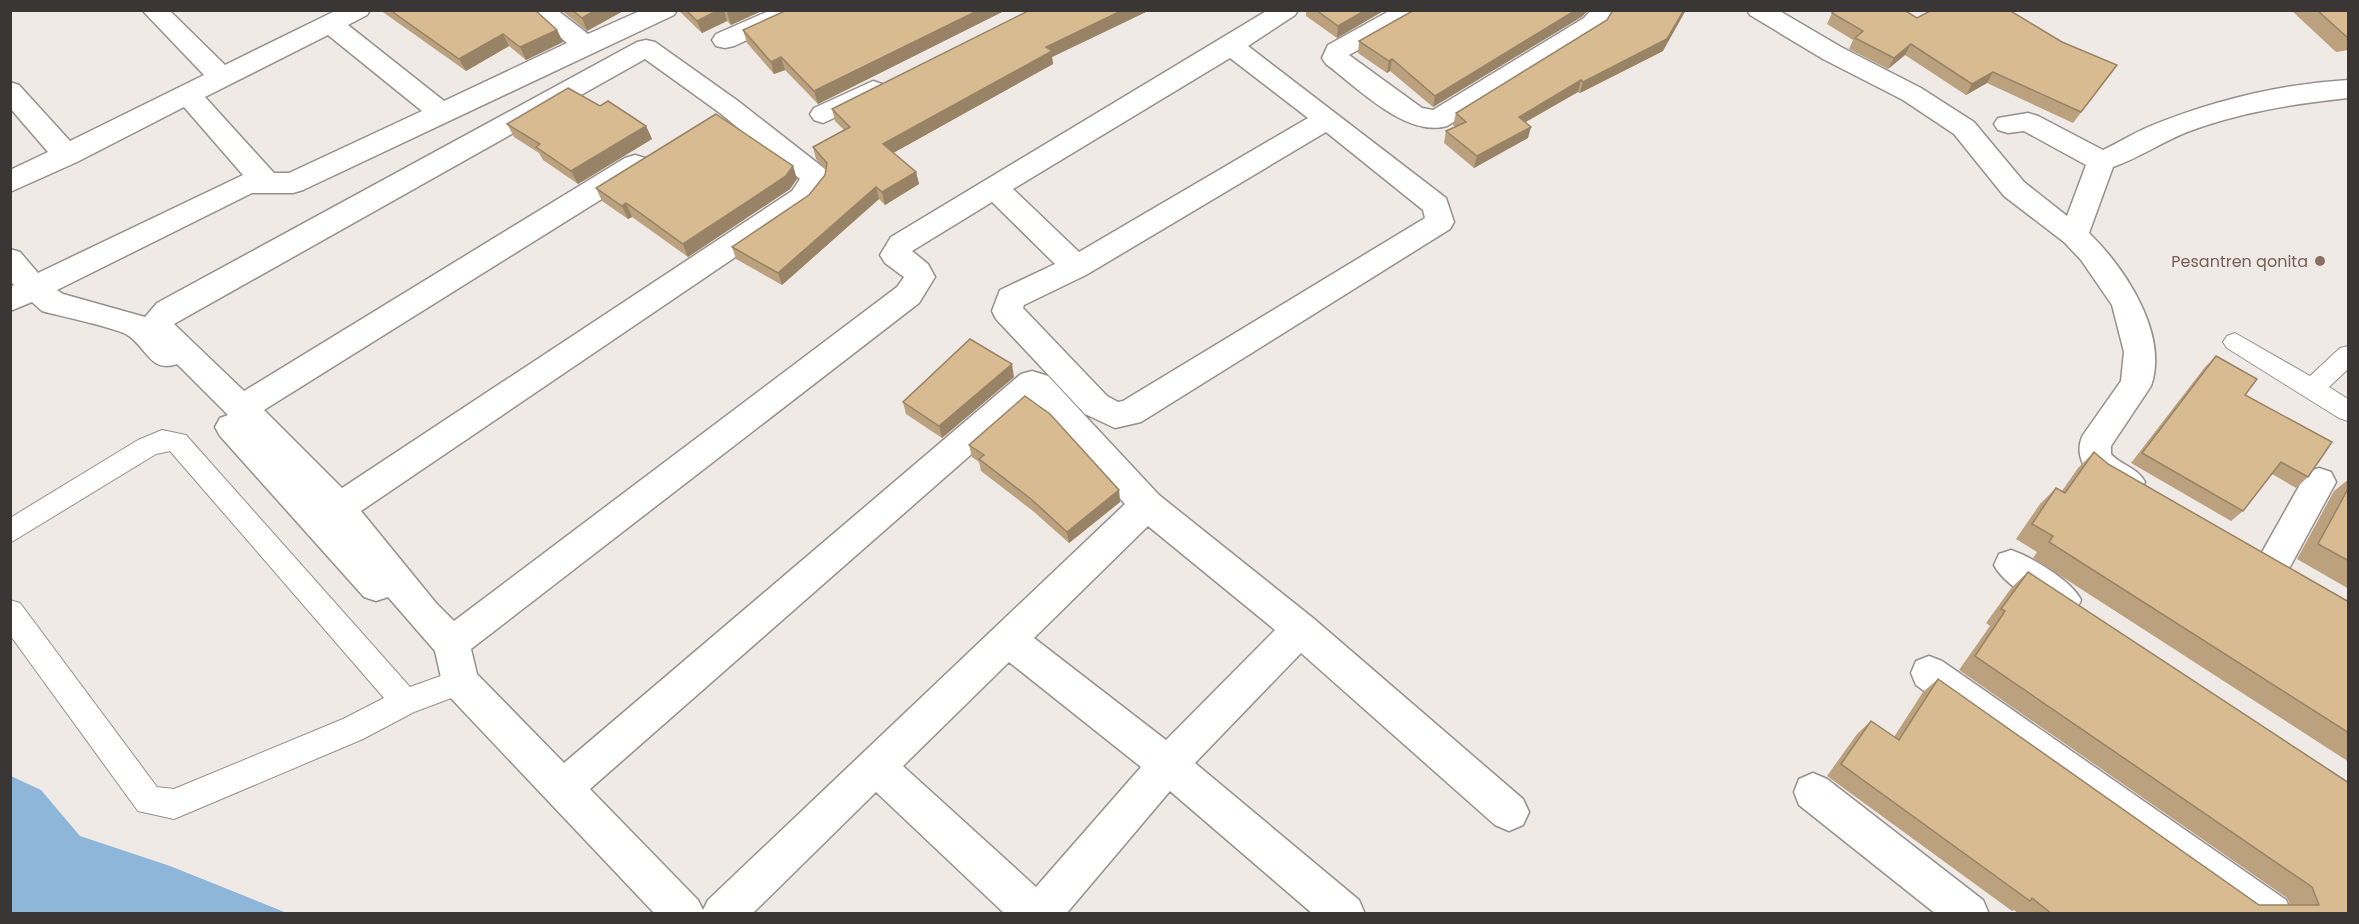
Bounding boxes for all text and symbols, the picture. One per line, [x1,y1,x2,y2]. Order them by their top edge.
place label: Pesantren qonita [2171,250,2308,273]
marker: Pesantren qonita [2313,254,2327,268]

